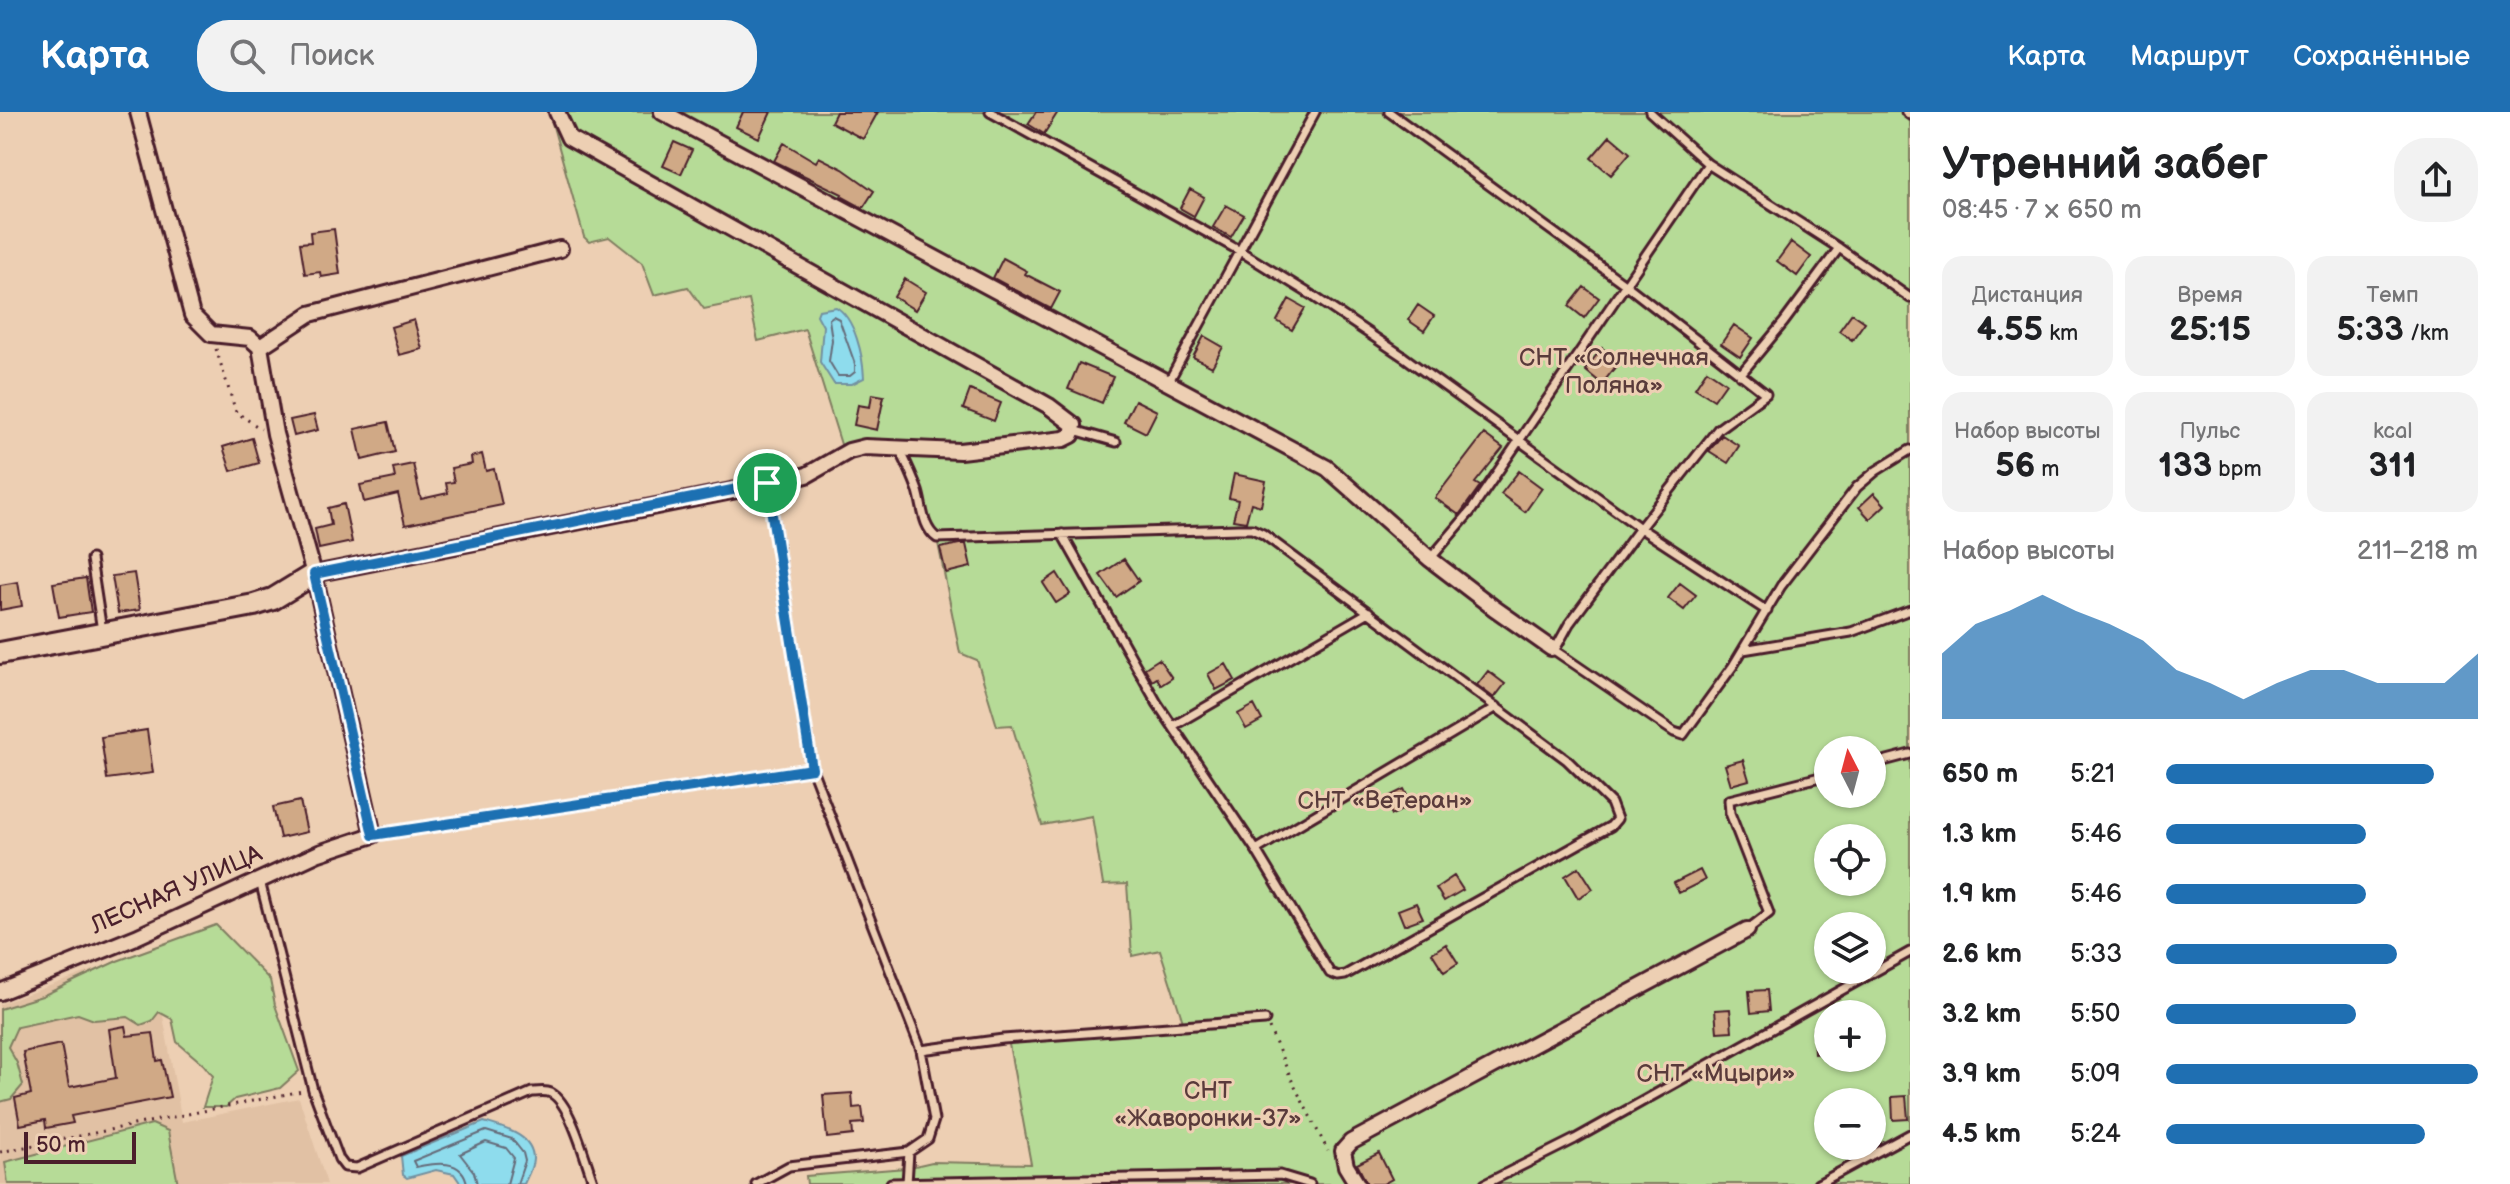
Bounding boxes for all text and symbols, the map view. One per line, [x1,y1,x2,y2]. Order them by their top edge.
search box [197,20,757,92]
text: Карта [40,34,149,79]
icon: search [225,34,269,78]
text: Поиск [289,38,375,74]
text: Карта [2007,40,2086,73]
text: Маршрут [2130,40,2249,73]
text: Сохранённые [2293,40,2470,73]
text: Утренний забег [1942,138,2268,191]
button: share [2394,138,2478,222]
text: 08:45 · 7 × 650 m [1942,195,2142,226]
text: Дистанция [1972,282,2083,309]
text: Время [2177,282,2243,309]
text: Темп [2367,282,2419,309]
text: 4.55 [1976,309,2043,350]
text: 25:15 [2169,309,2251,350]
text: 5:33 [2336,309,2404,350]
text: km [2043,320,2078,347]
text: /km [2404,320,2449,347]
park label: СНТ «Солнечная Поляна» [1519,343,1709,400]
text: Набор высоты [1954,418,2101,445]
text: Пульс [2180,418,2240,445]
text: kcal [2373,418,2412,445]
text: 56 [1995,445,2035,486]
text: 133 [2158,445,2212,486]
text: 311 [2368,445,2417,486]
pin [733,449,801,517]
text: m [2035,456,2060,483]
text: bpm [2212,456,2262,483]
icon: arrive [745,461,789,505]
text: Набор высоты [1942,536,2115,567]
text: 211–218 m [2357,536,2478,567]
north arrow [1814,736,1886,808]
map controls [1814,736,1886,1160]
text: 650 m [1942,759,2018,790]
text: 5:21 [2070,759,2115,790]
park label: СНТ «Ветеран» [1298,786,1472,815]
text: 1.3 km [1942,819,2017,850]
text: 5:46 [2070,819,2122,850]
button: locate [1814,824,1886,896]
street label: ЛЕСНАЯ УЛИЦА [85,839,267,941]
text: 1.9 km [1942,879,2017,910]
text: 5:46 [2070,879,2122,910]
button: layers [1814,912,1886,984]
text: 2.6 km [1942,939,2022,970]
text: 5:33 [2070,939,2122,970]
text: 3.2 km [1942,999,2021,1030]
text: 5:50 [2070,999,2120,1030]
button: + [1814,1000,1886,1072]
park label: СНТ «Мцыри» [1637,1059,1795,1088]
text: 3.9 km [1942,1059,2021,1090]
text: 5:09 [2070,1059,2120,1090]
park label: СНТ «Жаворонки-37» [1114,1076,1302,1133]
button: − [1814,1088,1886,1160]
text: 4.5 km [1942,1119,2021,1150]
text: 5:24 [2070,1119,2121,1150]
scale bar [24,1128,136,1164]
text: 50 m [36,1132,86,1159]

